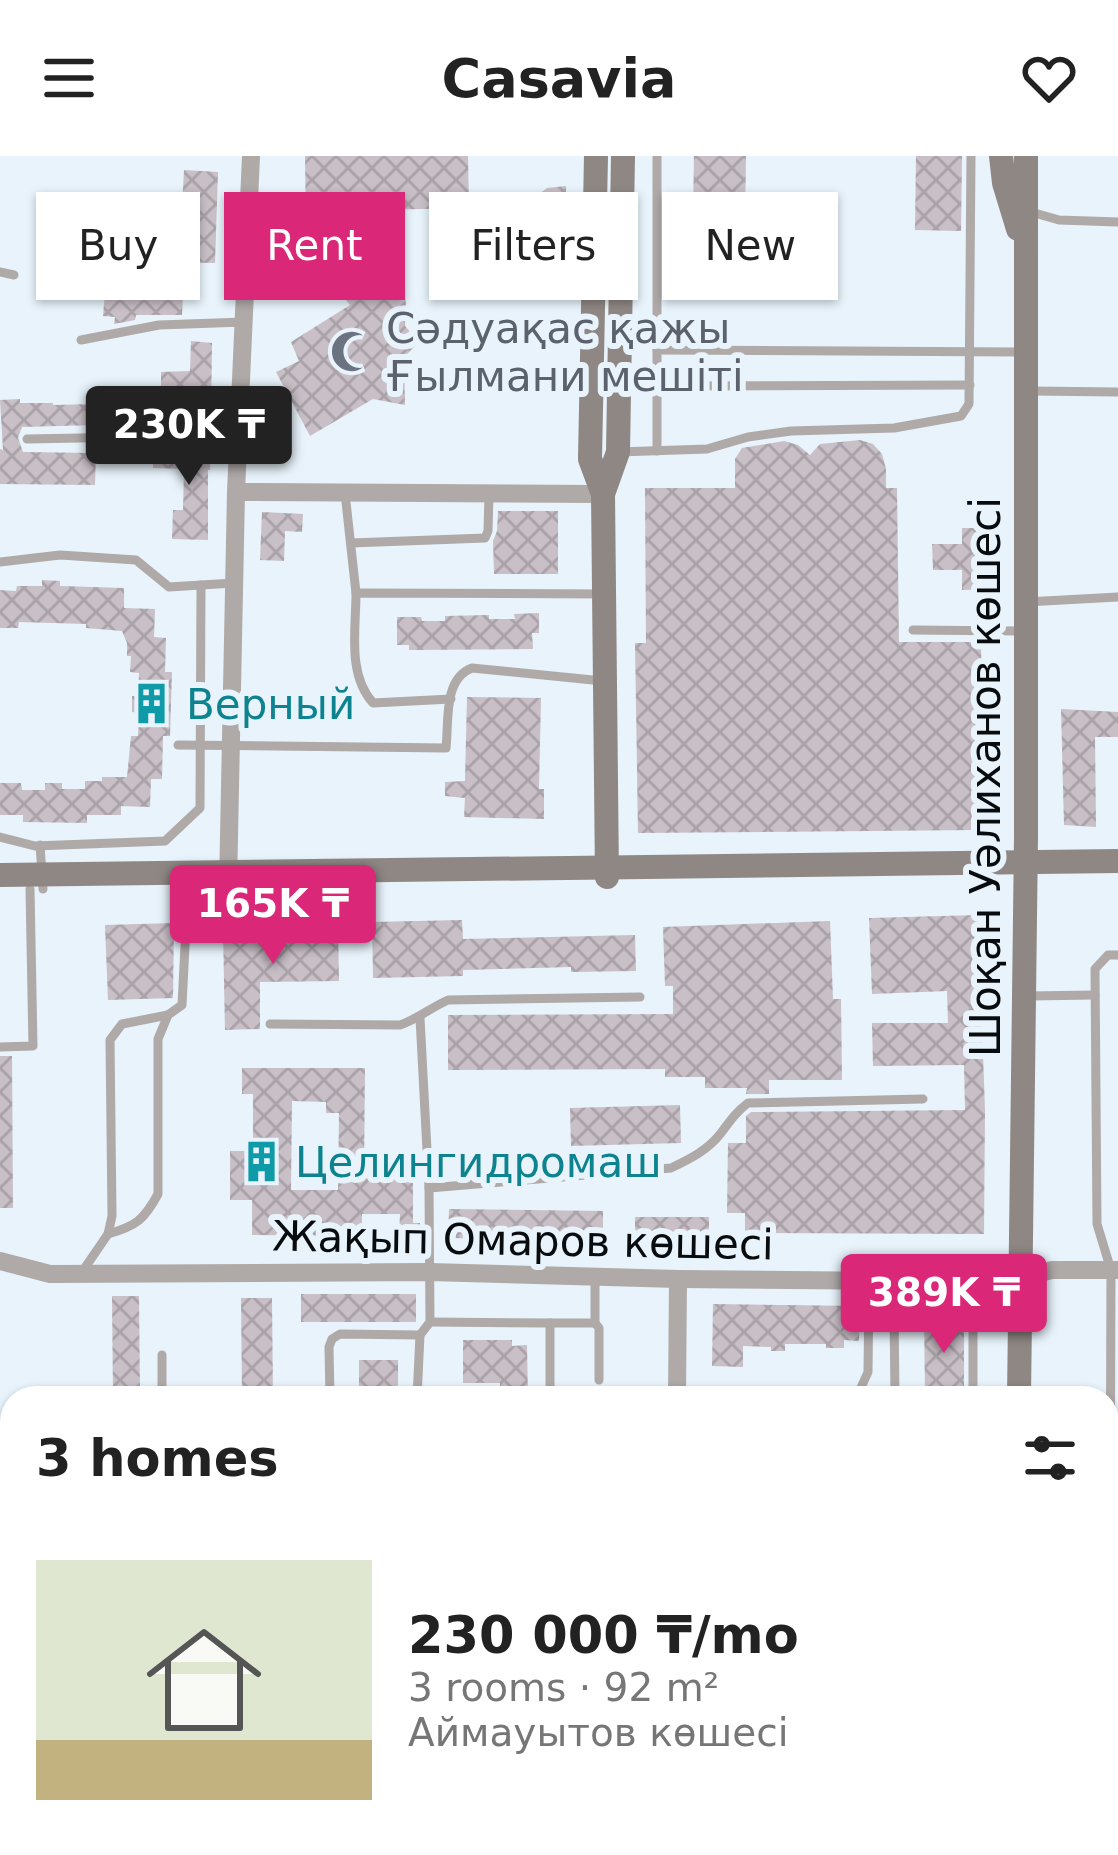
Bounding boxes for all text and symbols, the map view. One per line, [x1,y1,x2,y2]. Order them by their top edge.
icon: menu [36,45,102,111]
icon: heart [1016,45,1082,111]
text: Casavia [442,47,676,110]
chip: Buy [36,192,200,300]
chip: Rent [224,192,405,300]
chip: Filters [429,192,638,300]
chip: New [662,192,838,300]
place label: Сәдуақас қажы Ғылмани мешіті [386,304,744,401]
mosque icon: Сәдуақас қажы Ғылмани мешіті [329,329,375,375]
pin: 230K ₸ [91,386,287,488]
text: 230K ₸ [113,402,265,447]
street label: Шоқан Уәлиханов көшесі [961,497,1010,1057]
place label: Верный [186,680,355,729]
building icon: Верный [129,681,175,727]
pin: 165K ₸ [175,865,371,967]
text: 165K ₸ [197,881,349,926]
place label: Целингидромаш [295,1138,662,1187]
building icon: Целингидромаш [238,1139,284,1185]
street label: Жақып Омаров көшесі [272,1212,774,1269]
pin: 389K ₸ [846,1254,1042,1356]
text: 389K ₸ [868,1270,1020,1315]
icon: filters [1017,1425,1083,1491]
text: 3 homes [36,1429,279,1488]
text: 230 000 ₸/mo [408,1606,799,1665]
icon: home [132,1608,276,1752]
text: 3 rooms · 92 m² [408,1665,719,1710]
text: Аймауытов көшесі [408,1710,789,1755]

